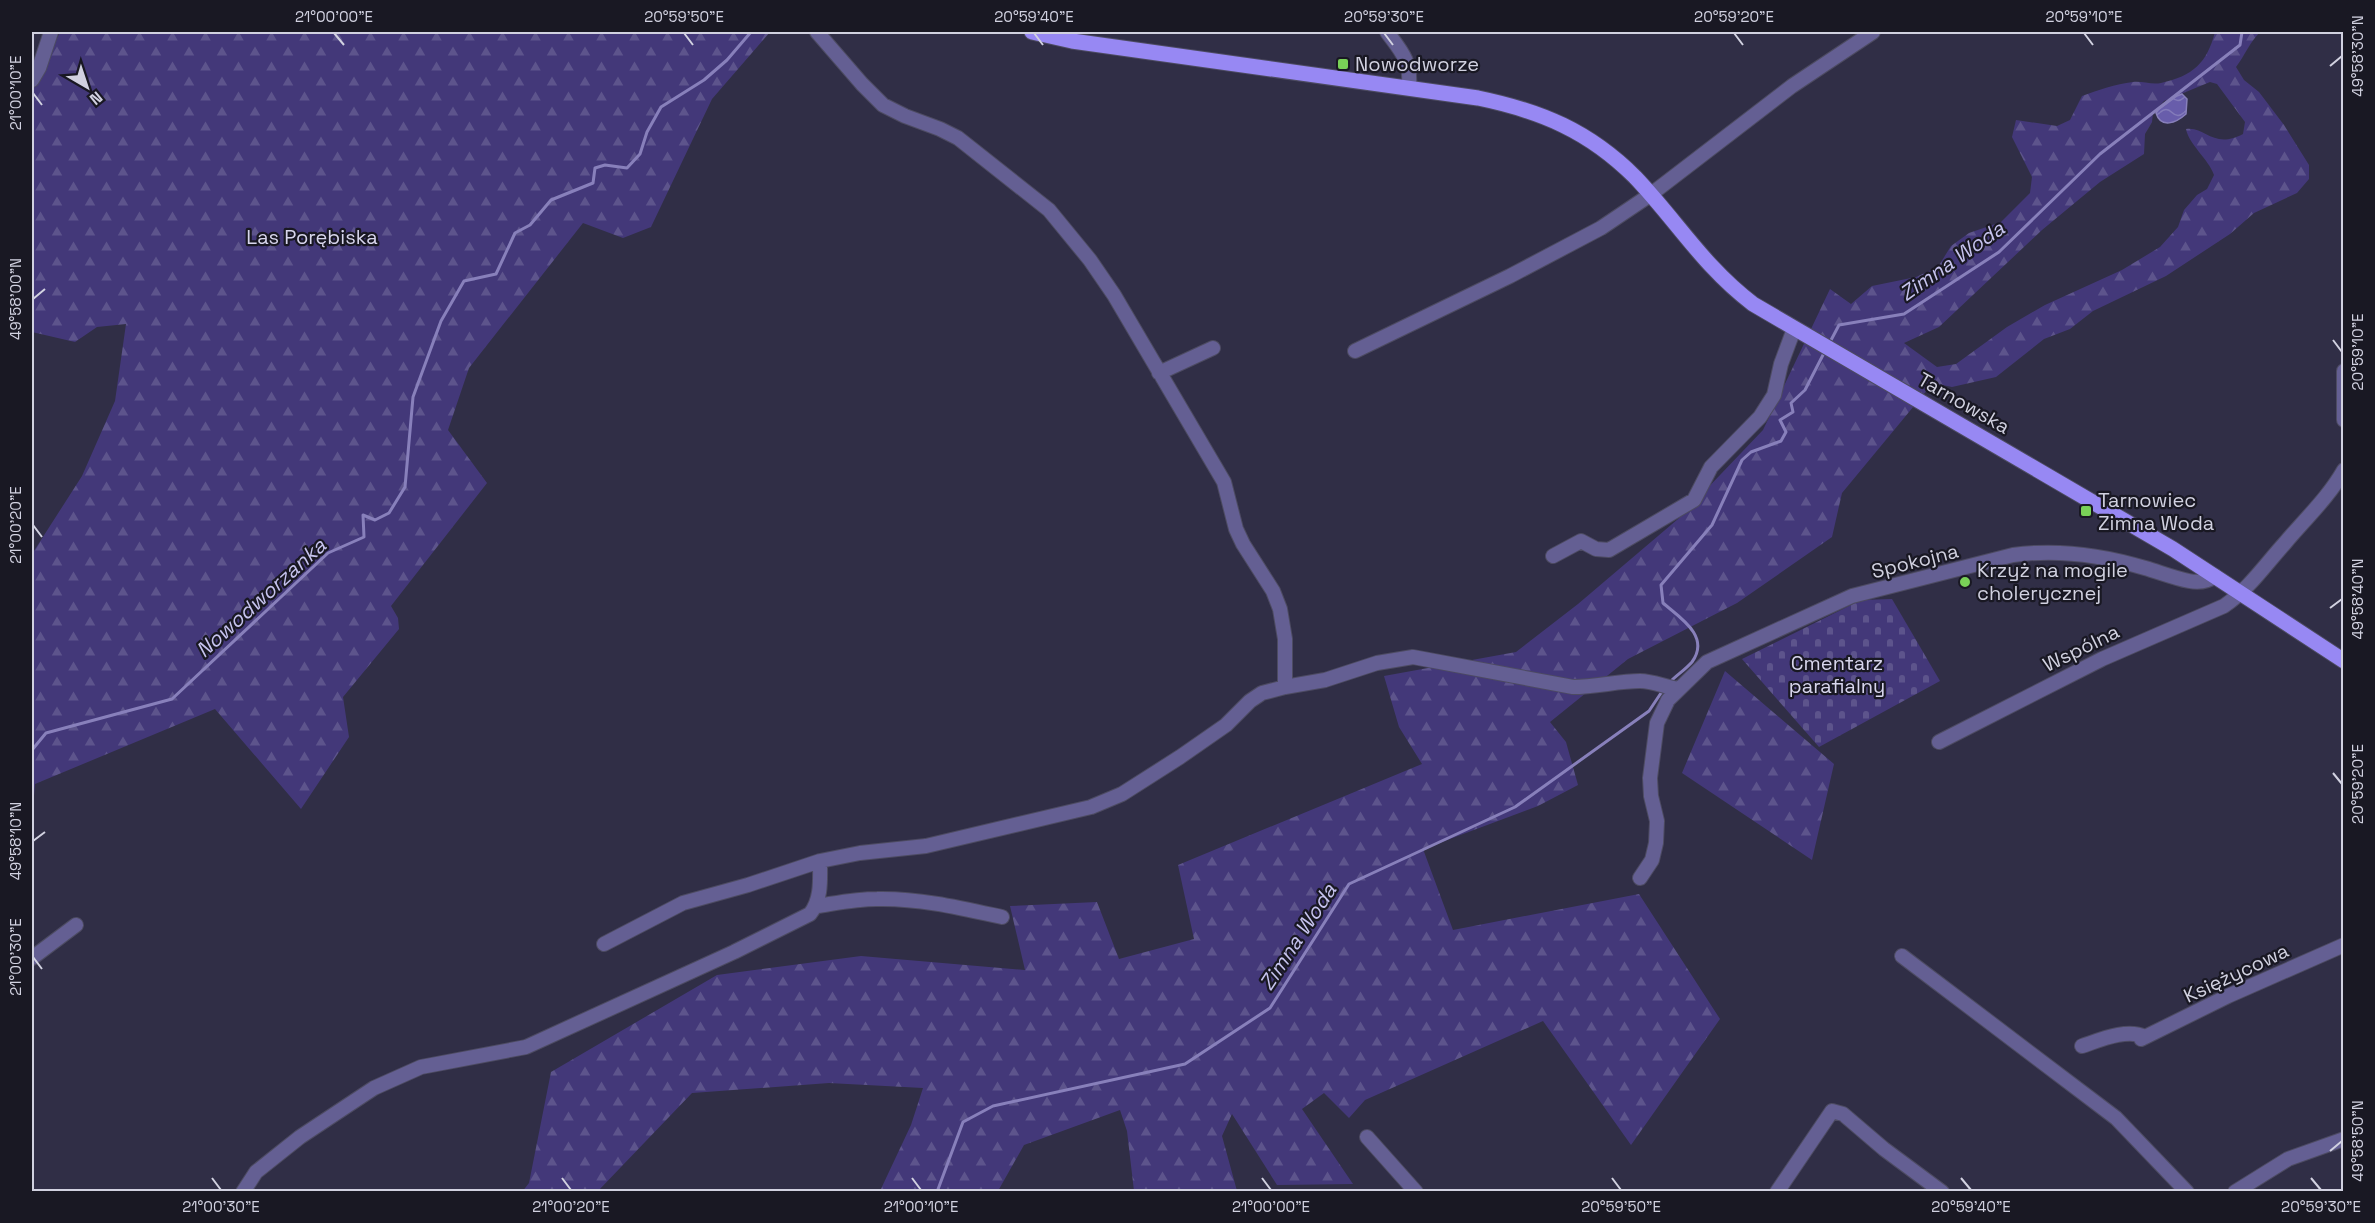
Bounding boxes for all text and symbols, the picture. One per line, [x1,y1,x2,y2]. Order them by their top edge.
text: 21°00'00"E [295,7,373,26]
text: 20°59'50"E [644,7,724,26]
text: 20°59'40"E [994,7,1074,26]
text: 20°59'30"E [1344,7,1424,26]
text: 20°59'20"E [1694,7,1774,26]
text: 20°59'10"E [2045,7,2123,26]
text: 49°58'30"N [2348,15,2367,97]
place label: Nowodworze [1355,51,1479,77]
text: 21°00'10"E [6,56,25,130]
north arrow [57,57,117,117]
marker: Nowodworze [1336,57,1350,71]
text: N [85,87,107,110]
water label: Zimna Woda [1894,214,2010,307]
park label: Las Porębiska [246,224,378,250]
text: 49°58'00"N [6,258,25,340]
text: 20°59'10"E [2348,313,2367,391]
street label: Tarnowska [1913,366,2015,440]
text: 21°00'20"E [6,486,25,564]
place label: Tarnowiec Zimna Woda [2098,487,2214,536]
marker: Tarnowiec Zimna Woda [2079,504,2093,518]
water label: Nowodworzanka [190,531,332,663]
street label: Spokojna [1869,538,1961,584]
place label: Krzyż na mogile cholerycznej [1977,557,2128,606]
text: 49°58'40"N [2348,558,2367,640]
marker: Krzyż na mogile cholerycznej [1958,575,1972,589]
street label: Wspólna [2038,618,2124,678]
park label: Cmentarz parafialny [1789,650,1885,699]
text: 20°59'20"E [2348,744,2367,824]
text: 49°58'10"N [6,802,25,880]
water label: Zimna Woda [1253,877,1343,995]
text: 21°00'30"E [6,918,25,996]
street label: Księżycowa [2179,937,2293,1009]
text: 49°58'50"N [2348,1100,2367,1182]
text: 21°00'30"E [182,1197,260,1216]
text: 21°00'20"E [532,1197,610,1216]
text: 21°00'10"E [884,1197,958,1216]
text: 21°00'00"E [1232,1197,1310,1216]
text: 20°59'50"E [1581,1197,1661,1216]
text: 20°59'40"E [1931,1197,2011,1216]
text: 20°59'30"E [2281,1197,2361,1216]

